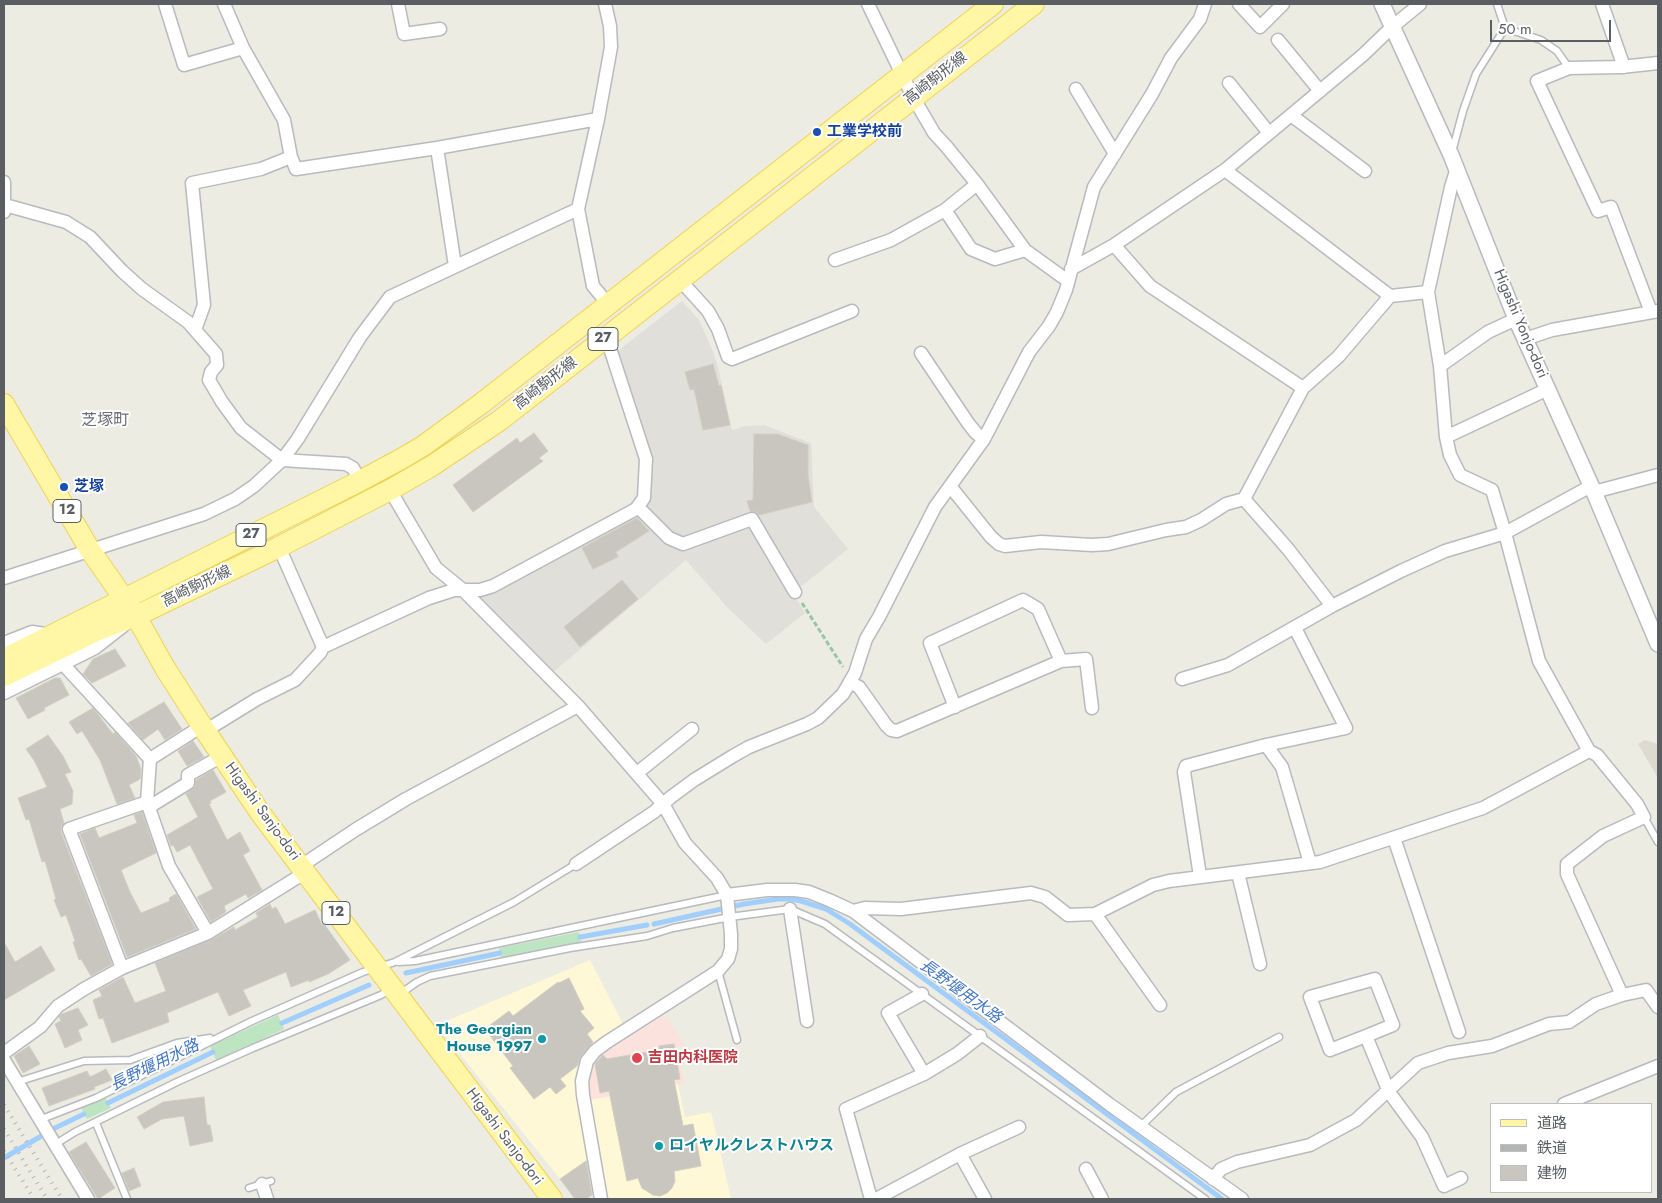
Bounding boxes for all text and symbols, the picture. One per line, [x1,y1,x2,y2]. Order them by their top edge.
scale bar [1492,10,1613,42]
text: 50 m [1498,18,1532,40]
street label: 高崎駒形線 [901,49,971,109]
place label: 工業学校前 [827,123,902,141]
marker: 工業学校前 [811,126,823,138]
street label: Higashi Yonjo-dori [1489,267,1551,381]
road number: 27 [588,328,618,350]
street label: 高崎駒形線 [511,354,581,414]
district label: 芝塚町 [81,411,129,431]
place label: 芝塚 [74,478,104,496]
marker: 芝塚 [58,481,70,493]
road number: 12 [53,500,81,522]
road number: 27 [236,524,266,546]
street label: 高崎駒形線 [159,562,235,612]
street label: Higashi Sanjo-dori [220,759,304,865]
road number: 12 [322,901,350,924]
water label: 長野堰用水路 [916,956,1004,1028]
place label: The Georgian House 1997 [436,1021,532,1056]
marker: The Georgian House 1997 [536,1033,548,1045]
water label: 長野堰用水路 [108,1036,202,1096]
place label: 吉田内科医院 [648,1049,738,1067]
marker: 吉田内科医院 [630,1051,644,1065]
street label: Higashi Sanjo-dori [462,1085,546,1189]
legend [1490,1103,1652,1193]
text: 道路 [1537,1112,1567,1134]
place label: ロイヤルクレストハウス [669,1137,834,1155]
text: 鉄道 [1537,1137,1567,1159]
marker: ロイヤルクレストハウス [653,1140,665,1152]
text: 建物 [1537,1162,1567,1184]

